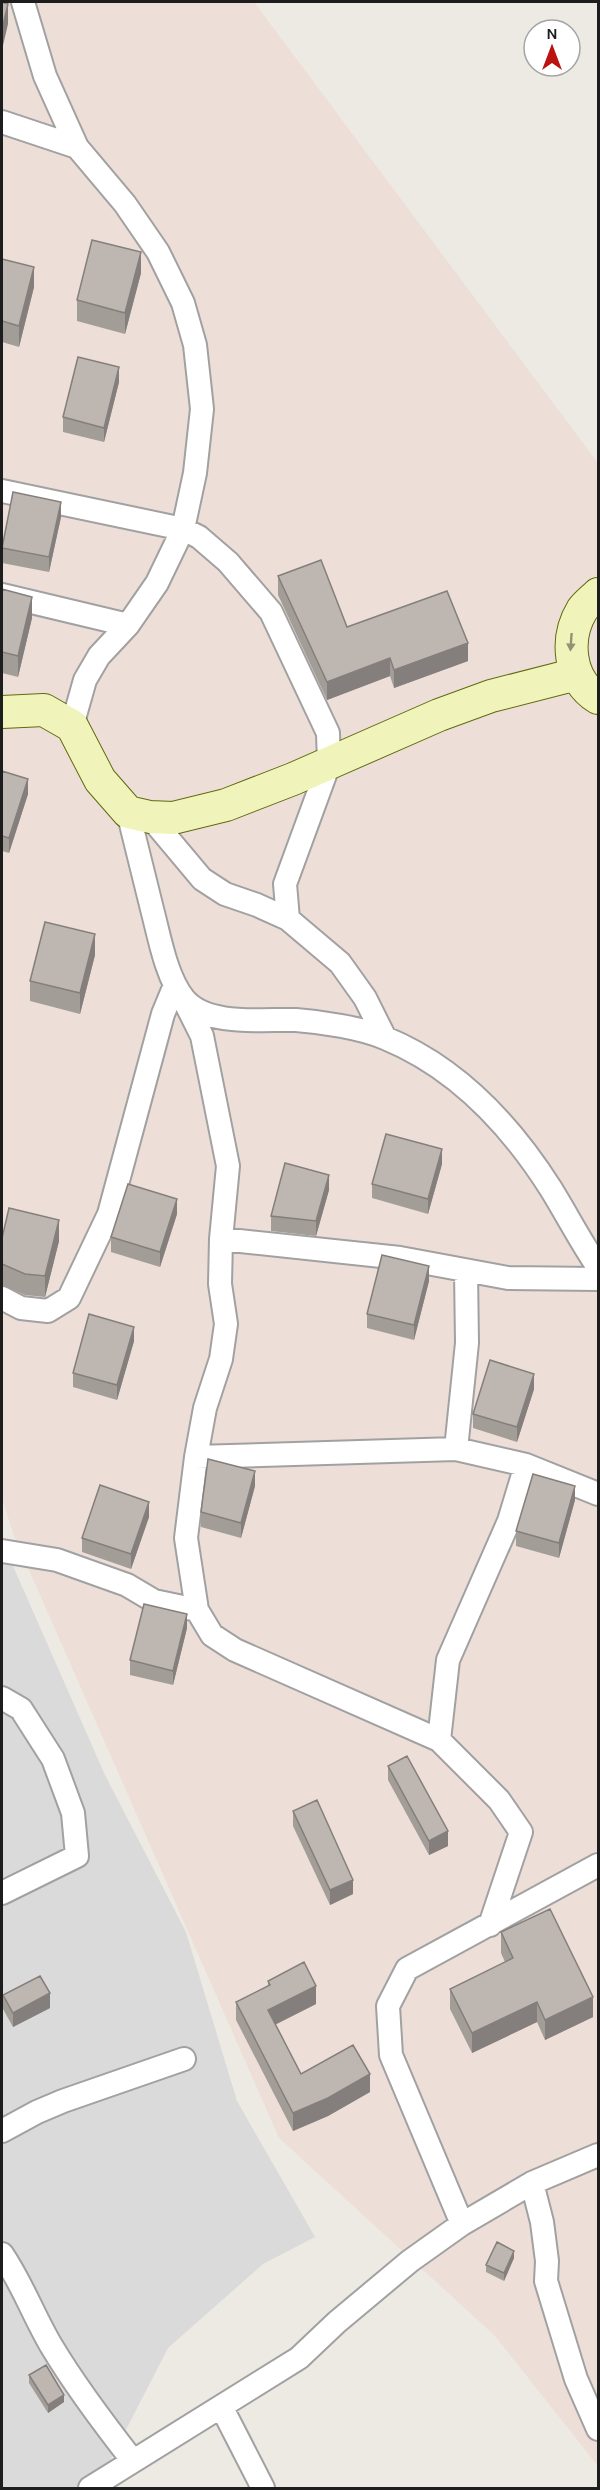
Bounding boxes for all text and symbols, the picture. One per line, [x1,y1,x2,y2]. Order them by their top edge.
north arrow [522,18,582,78]
text: N [546,24,558,43]
one-way arrow [567,633,576,652]

